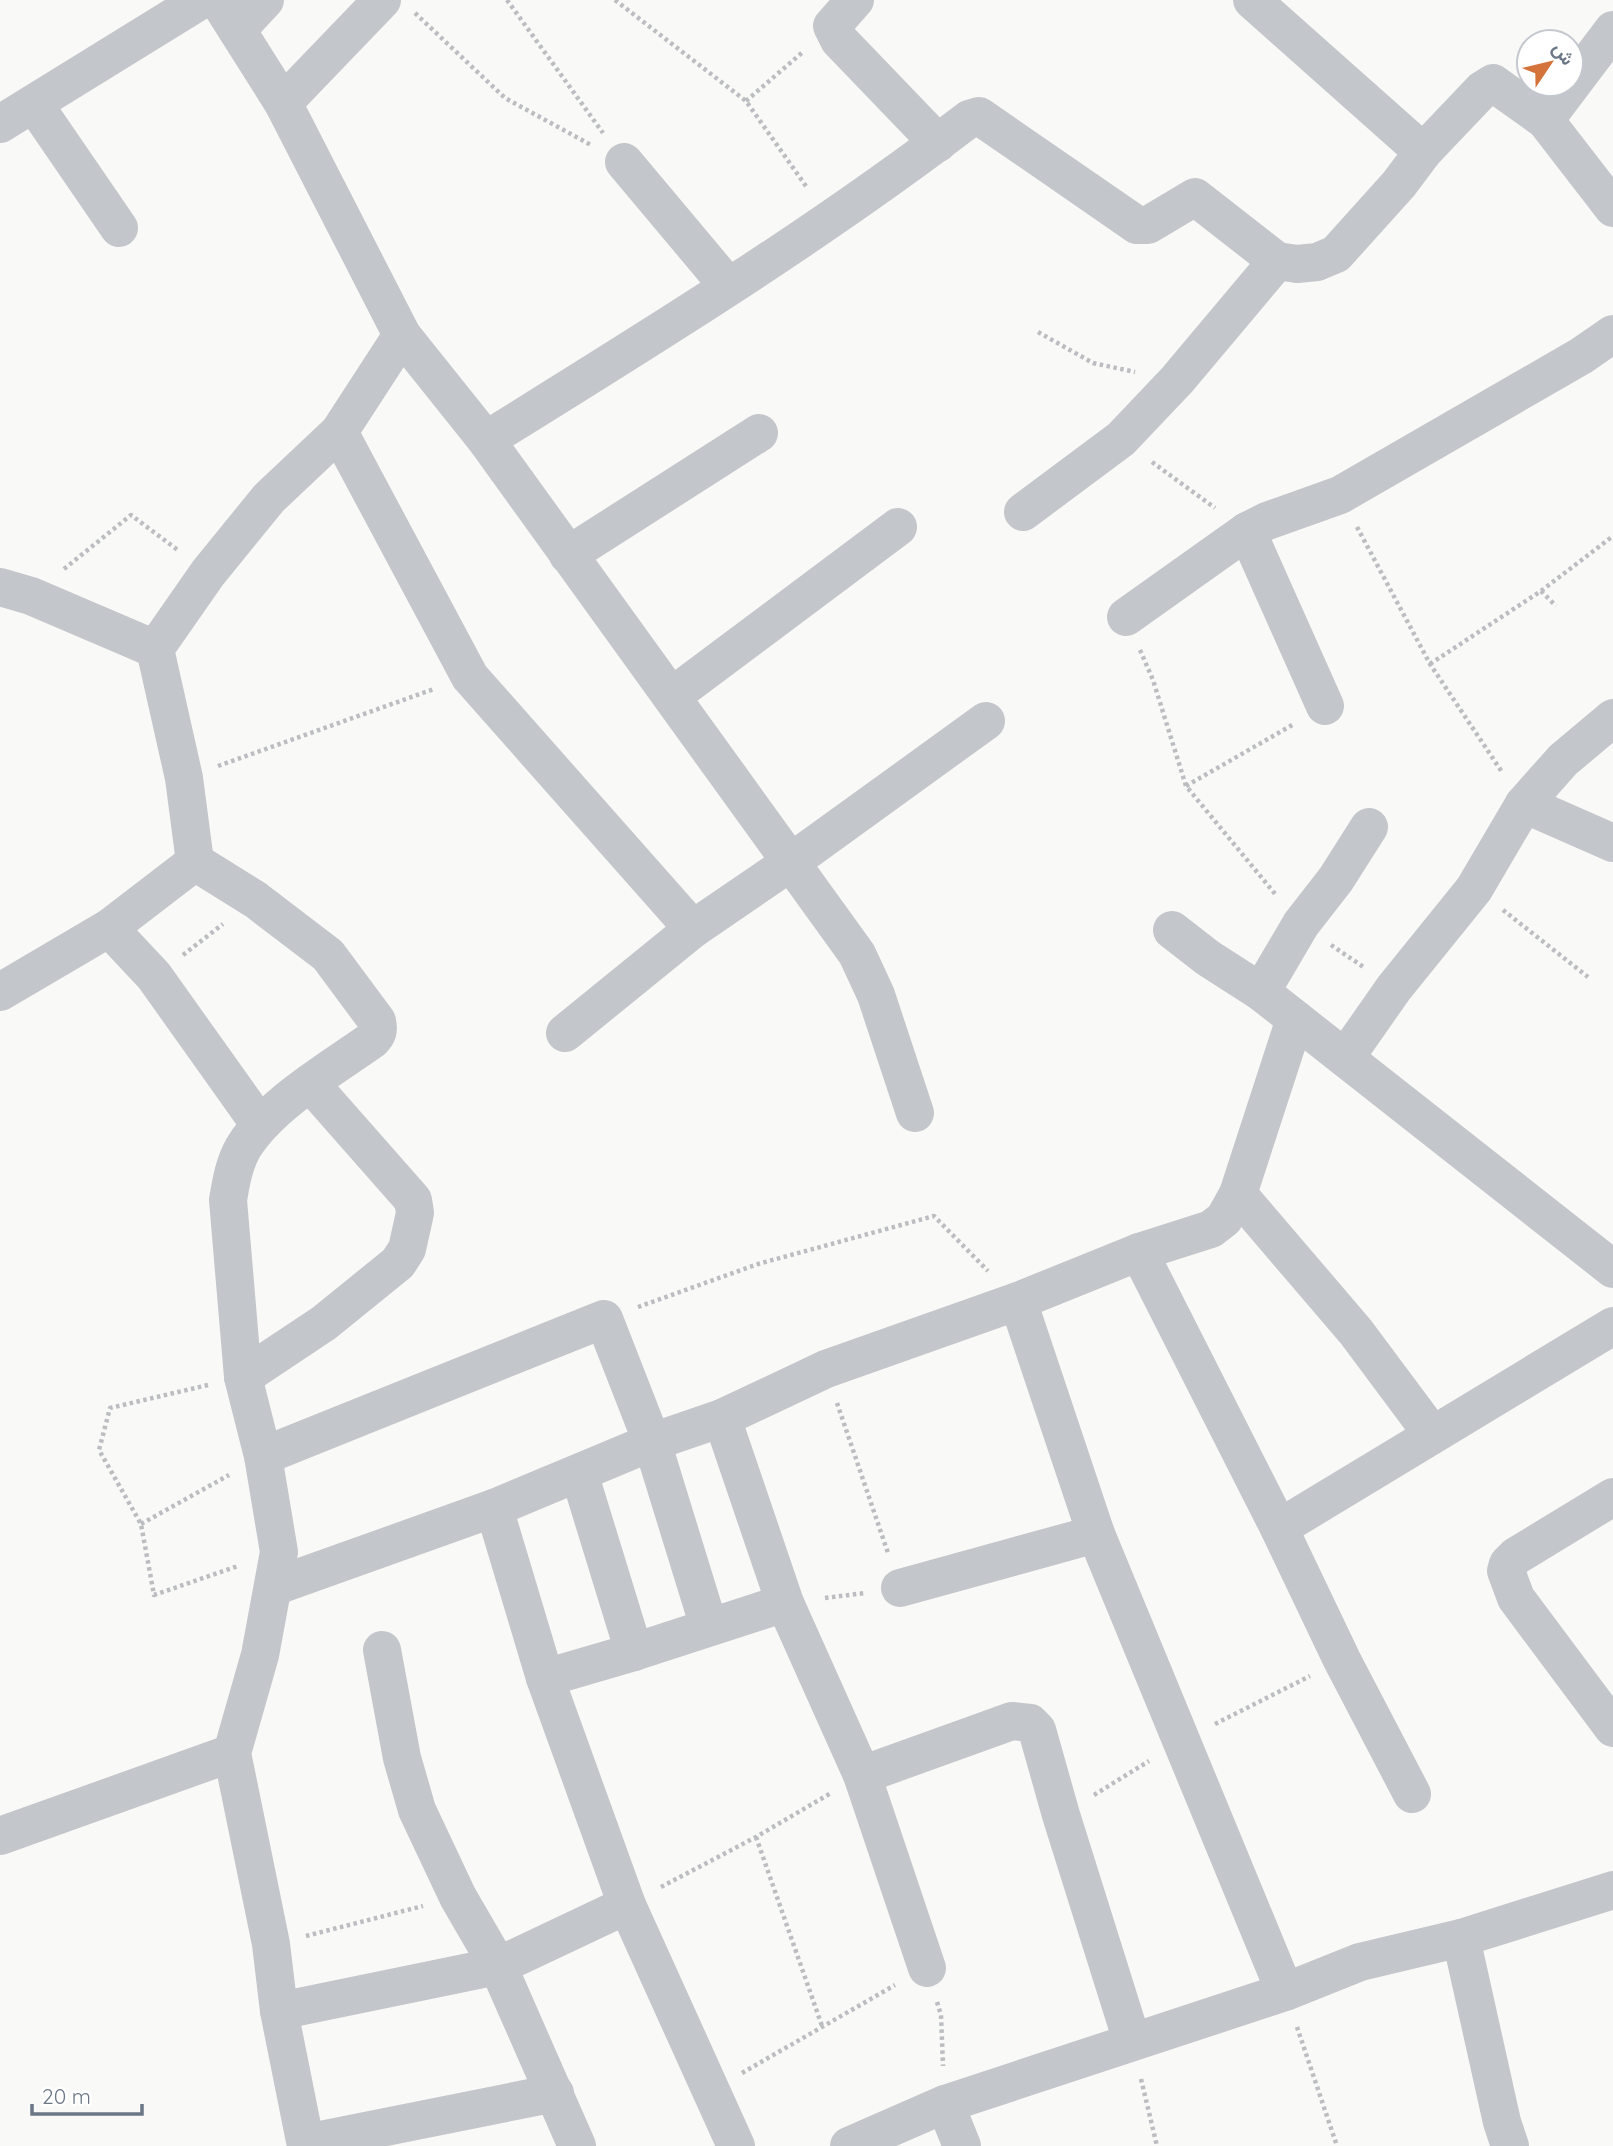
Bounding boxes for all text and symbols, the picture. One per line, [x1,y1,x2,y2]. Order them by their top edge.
north arrow [1515,28,1585,98]
text: ش [1548,37,1580,70]
scale bar [32,2072,142,2116]
text: 20 m [42,2083,91,2109]

